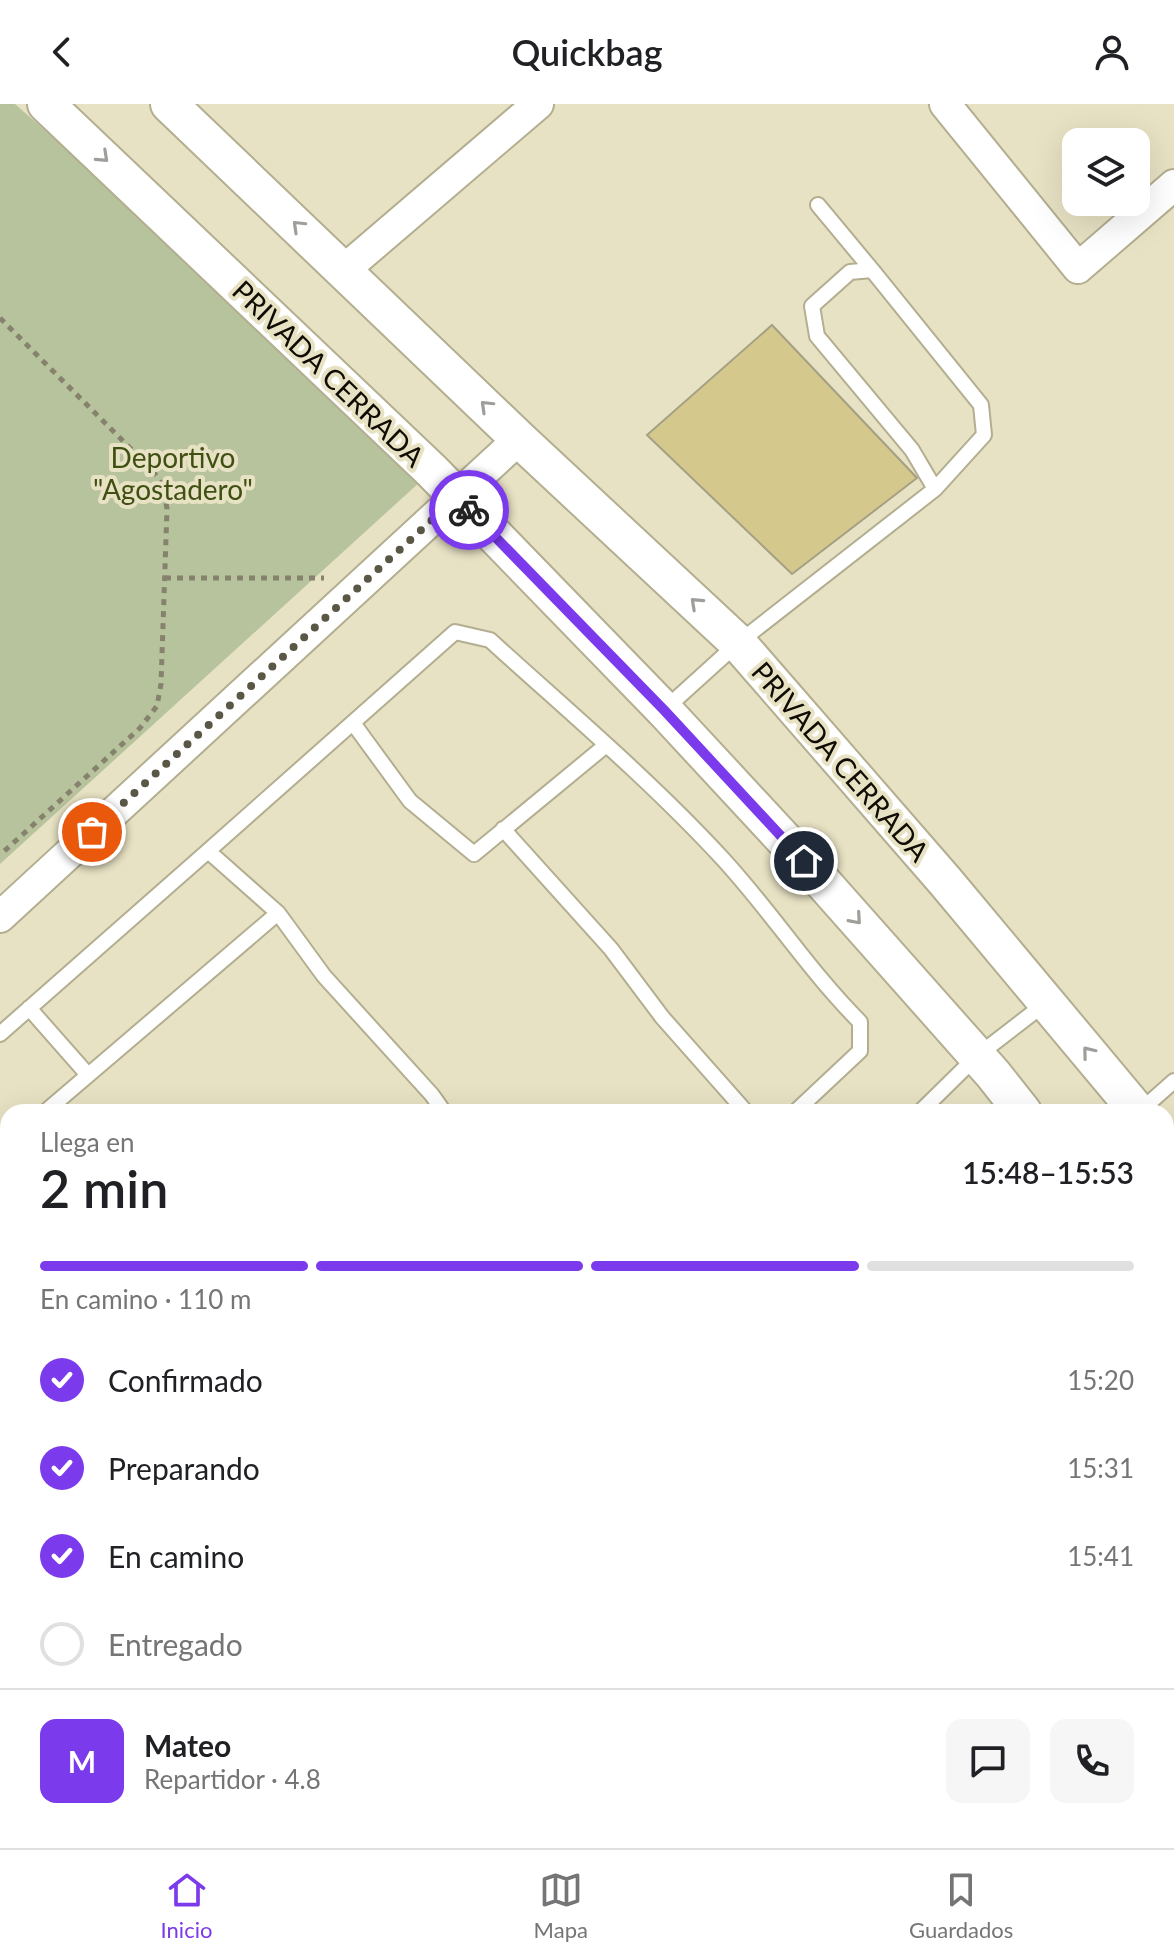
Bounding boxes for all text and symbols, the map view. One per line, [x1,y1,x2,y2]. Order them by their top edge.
icon: back [40,30,84,74]
text: Quickbag [511,30,663,74]
icon: person [1090,30,1134,74]
map controls [1062,128,1150,216]
button: layers [1062,128,1150,216]
one-way arrow [94,148,108,163]
one-way arrow [293,221,307,236]
street label: PRIVADA CERRADA [226,273,432,473]
one-way arrow [481,401,495,416]
park label: Deportivo "Agostadero" [93,440,253,506]
courier [429,470,509,550]
icon: bike [447,488,491,532]
one-way arrow [691,598,705,613]
street label: PRIVADA CERRADA [745,654,937,868]
pin [58,798,126,866]
icon: bag [70,810,114,854]
pin [770,827,838,895]
icon: home [782,839,826,883]
one-way arrow [846,910,861,925]
one-way arrow [1083,1046,1098,1061]
text: Llega en [40,1126,135,1158]
text: 15:48–15:53 [962,1154,1134,1190]
text: 2 min [40,1157,168,1219]
text: En camino · 110 m [40,1283,251,1315]
icon: check [40,1358,84,1402]
text: Confirmado [108,1362,263,1398]
text: 15:20 [1067,1364,1134,1396]
icon: check [40,1446,84,1490]
text: Preparando [108,1450,260,1486]
text: 15:31 [1067,1452,1134,1484]
icon: check [40,1534,84,1578]
text: En camino [108,1538,244,1574]
text: 15:41 [1067,1540,1134,1572]
text: Entregado [108,1626,243,1662]
button: chat [946,1719,1030,1803]
button: phone [1050,1719,1134,1803]
text: Mateo [144,1727,231,1763]
text: M [68,1743,96,1779]
text: Repartidor · 4.8 [144,1763,321,1795]
tab: Inicio [161,1868,212,1943]
tab: Mapa [534,1868,588,1943]
tab: Guardados [909,1868,1013,1943]

